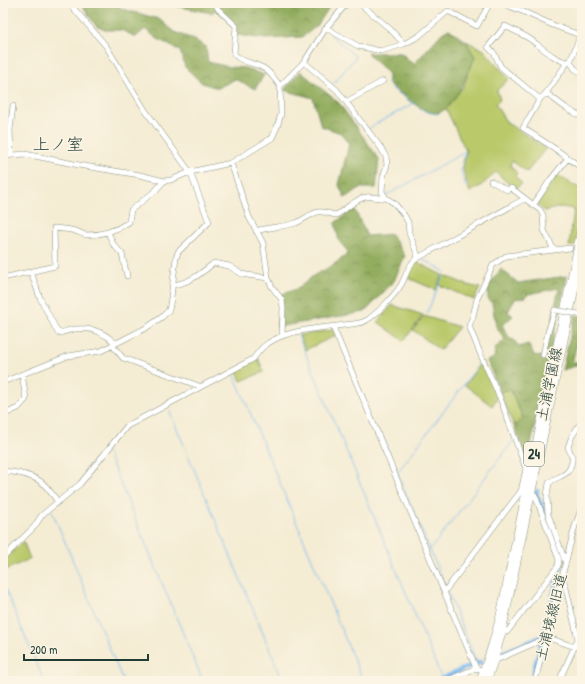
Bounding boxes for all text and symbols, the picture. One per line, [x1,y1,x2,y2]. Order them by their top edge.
district label: 上ノ室 [33,132,84,155]
street label: 土浦学園線 [530,345,567,423]
road number: 24 [524,442,544,466]
street label: 土浦境線旧道 [529,571,572,663]
scale bar [24,636,148,662]
text: 200 m [30,641,57,658]

